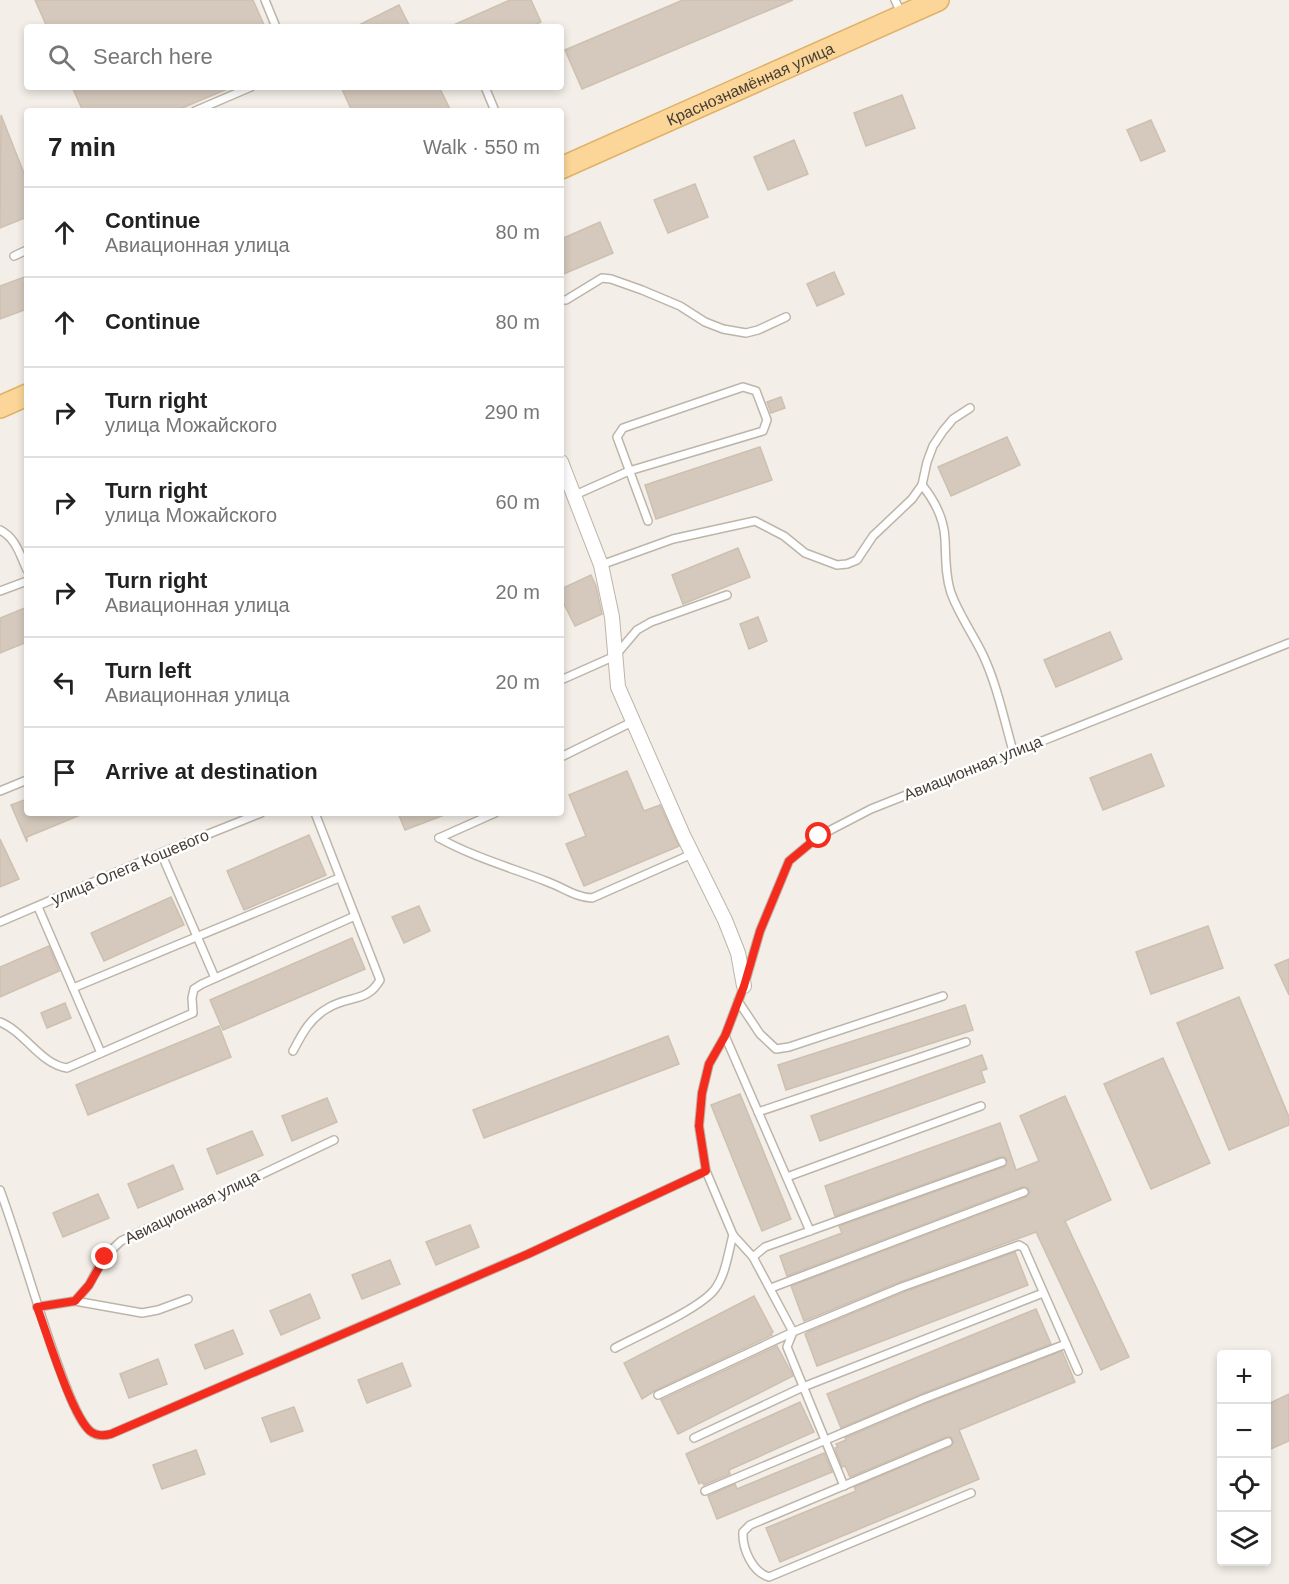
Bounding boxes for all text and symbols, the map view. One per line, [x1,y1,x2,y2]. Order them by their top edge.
search box [24,24,564,90]
street label: Краснознамённая улица [664,39,836,128]
icon: search [45,41,78,74]
text: Search here [93,44,213,69]
text: 7 min [48,132,116,162]
text: Walk · 550 m [423,136,540,158]
text: Continue [105,208,200,233]
icon: ahead [48,216,81,249]
text: 80 m [496,221,540,243]
text: Авиационная улица [105,234,290,256]
icon: ahead [48,306,81,339]
text: Continue [105,309,200,334]
text: 80 m [496,311,540,333]
text: Turn right [105,388,207,413]
icon: right [48,396,81,429]
text: 290 m [484,401,540,423]
text: улица Можайского [105,414,277,436]
text: Turn right [105,478,207,503]
icon: right [48,486,81,519]
text: 60 m [496,491,540,513]
text: улица Можайского [105,504,277,526]
text: Turn right [105,568,207,593]
icon: right [48,576,81,609]
text: 20 m [496,581,540,603]
text: Авиационная улица [105,594,290,616]
text: Turn left [105,658,191,683]
icon: left [48,666,81,699]
text: 20 m [496,671,540,693]
text: Авиационная улица [105,684,290,706]
street label: Авиационная улица [901,732,1045,804]
icon: arrive [48,756,81,789]
text: Arrive at destination [105,759,318,784]
route start [805,822,831,848]
street label: улица Олега Кошевого [49,826,211,908]
street label: Авиационная улица [122,1167,262,1247]
route end [91,1243,117,1269]
map controls [1217,1350,1271,1566]
button: + [1217,1350,1271,1404]
button: − [1217,1404,1271,1458]
button: locate [1217,1458,1271,1512]
button: layers [1217,1512,1271,1566]

